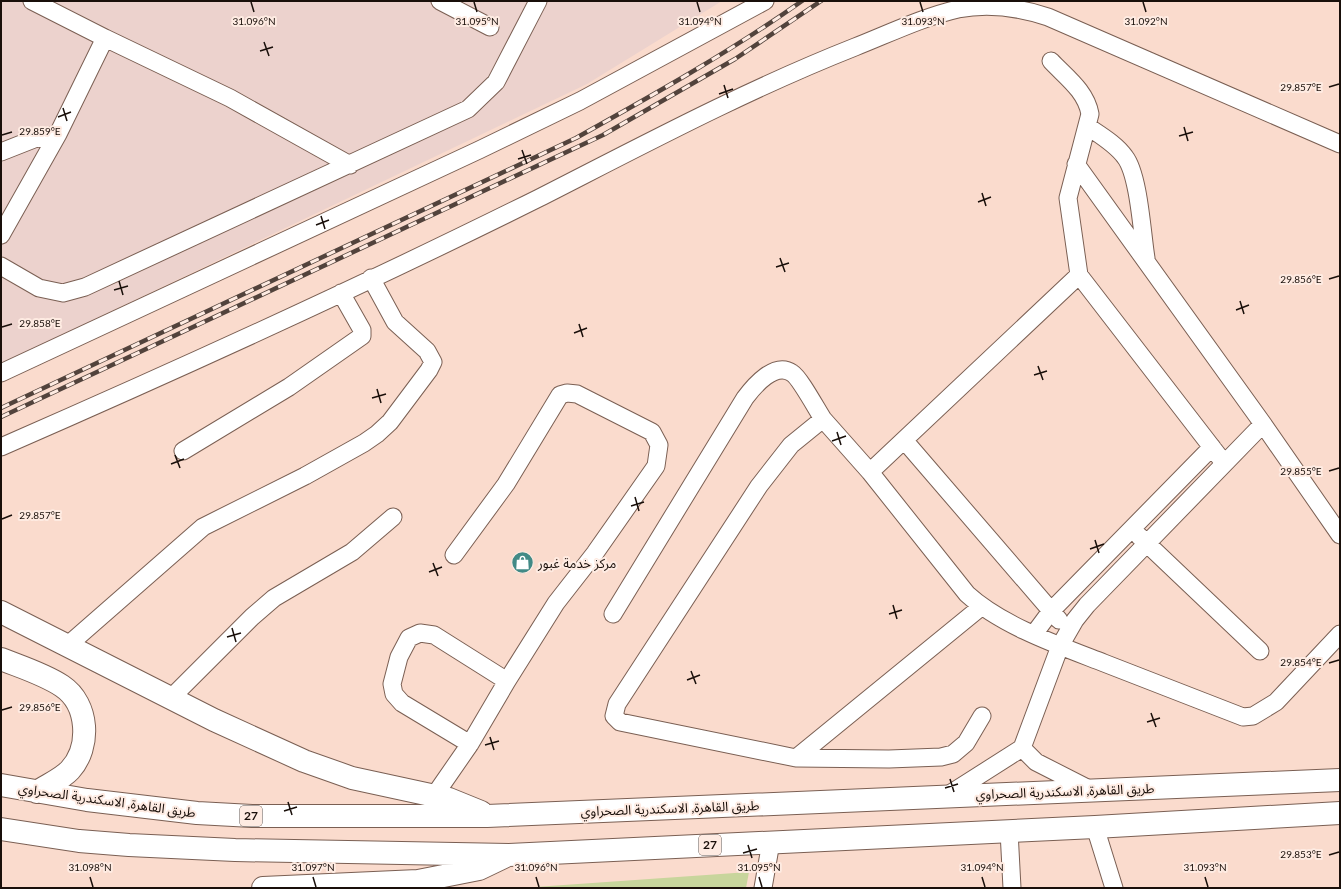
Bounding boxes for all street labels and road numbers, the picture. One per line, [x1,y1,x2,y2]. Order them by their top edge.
street label: طريق القاهرة, الاسكندرية الصحراوي [17,780,197,823]
street label: طريق القاهرة, الاسكندرية الصحراوي [975,780,1155,805]
street label: طريق القاهرة, الاسكندرية الصحراوي [580,797,760,822]
road number: 27 [240,806,262,826]
road number: 27 [699,835,721,855]

